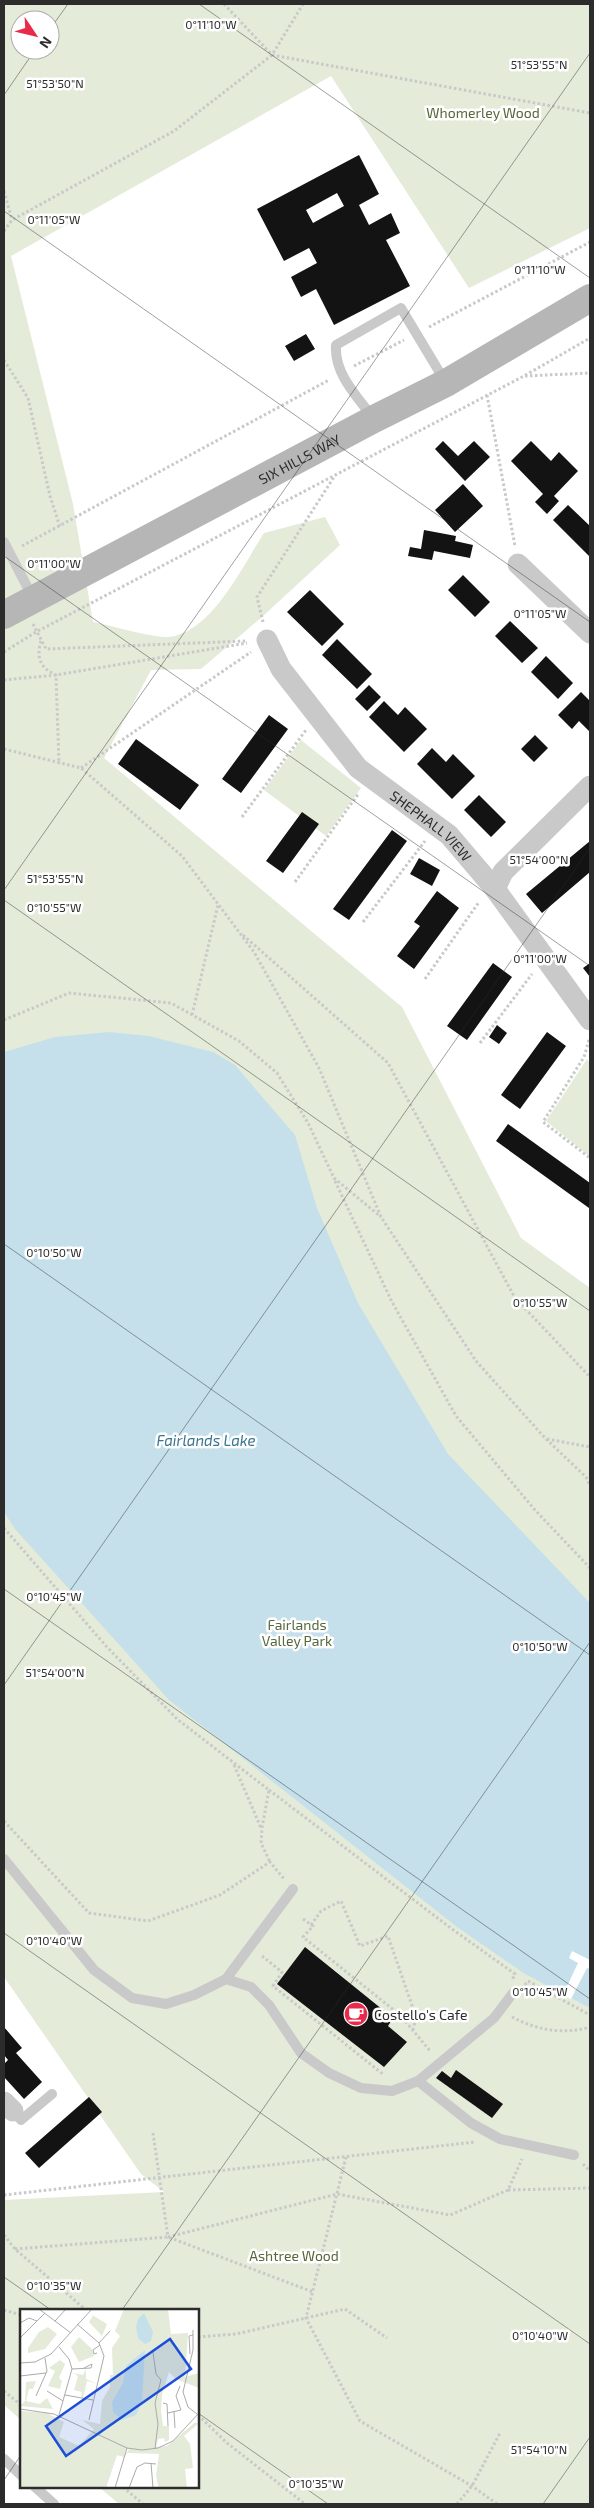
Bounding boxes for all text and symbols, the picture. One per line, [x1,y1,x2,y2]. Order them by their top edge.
north arrow [10,10,60,60]
text: 0°11'10"W [185,17,237,31]
text: N [36,34,56,52]
text: 51°53'55"N [511,57,567,71]
text: 51°53'50"N [26,76,84,90]
park label: Whomerley Wood [426,104,540,121]
text: 0°11'05"W [28,212,80,226]
text: 0°11'10"W [514,262,566,276]
street label: SIX HILLS WAY [255,430,343,487]
text: 0°11'00"W [27,556,81,570]
text: 0°11'05"W [514,606,566,620]
street label: SHEPHALL VIEW [387,786,476,864]
text: 51°54'00"N [509,852,569,866]
text: 51°53'55"N [27,871,83,885]
text: 0°10'55"W [27,900,81,914]
text: 0°11'00"W [513,951,567,965]
text: 0°10'50"W [26,1245,82,1259]
text: 0°10'55"W [513,1295,567,1309]
water label: Fairlands Lake [156,1431,256,1449]
text: 0°10'45"W [26,1589,82,1603]
park label: Fairlands Valley Park [262,1616,332,1649]
text: 0°10'50"W [512,1639,568,1653]
text: 51°54'00"N [25,1665,85,1679]
text: 0°10'40"W [26,1933,82,1947]
text: 0°10'45"W [512,1984,568,1998]
cafe icon: Costello's Cafe [343,2001,369,2027]
place label: Costello's Cafe [374,2006,467,2023]
park label: Ashtree Wood [249,2247,339,2264]
text: 0°10'35"W [27,2278,81,2292]
inset map [20,2309,199,2488]
text: 0°10'40"W [512,2328,568,2342]
text: 51°54'10"N [511,2442,567,2456]
text: 0°10'35"W [289,2476,343,2490]

